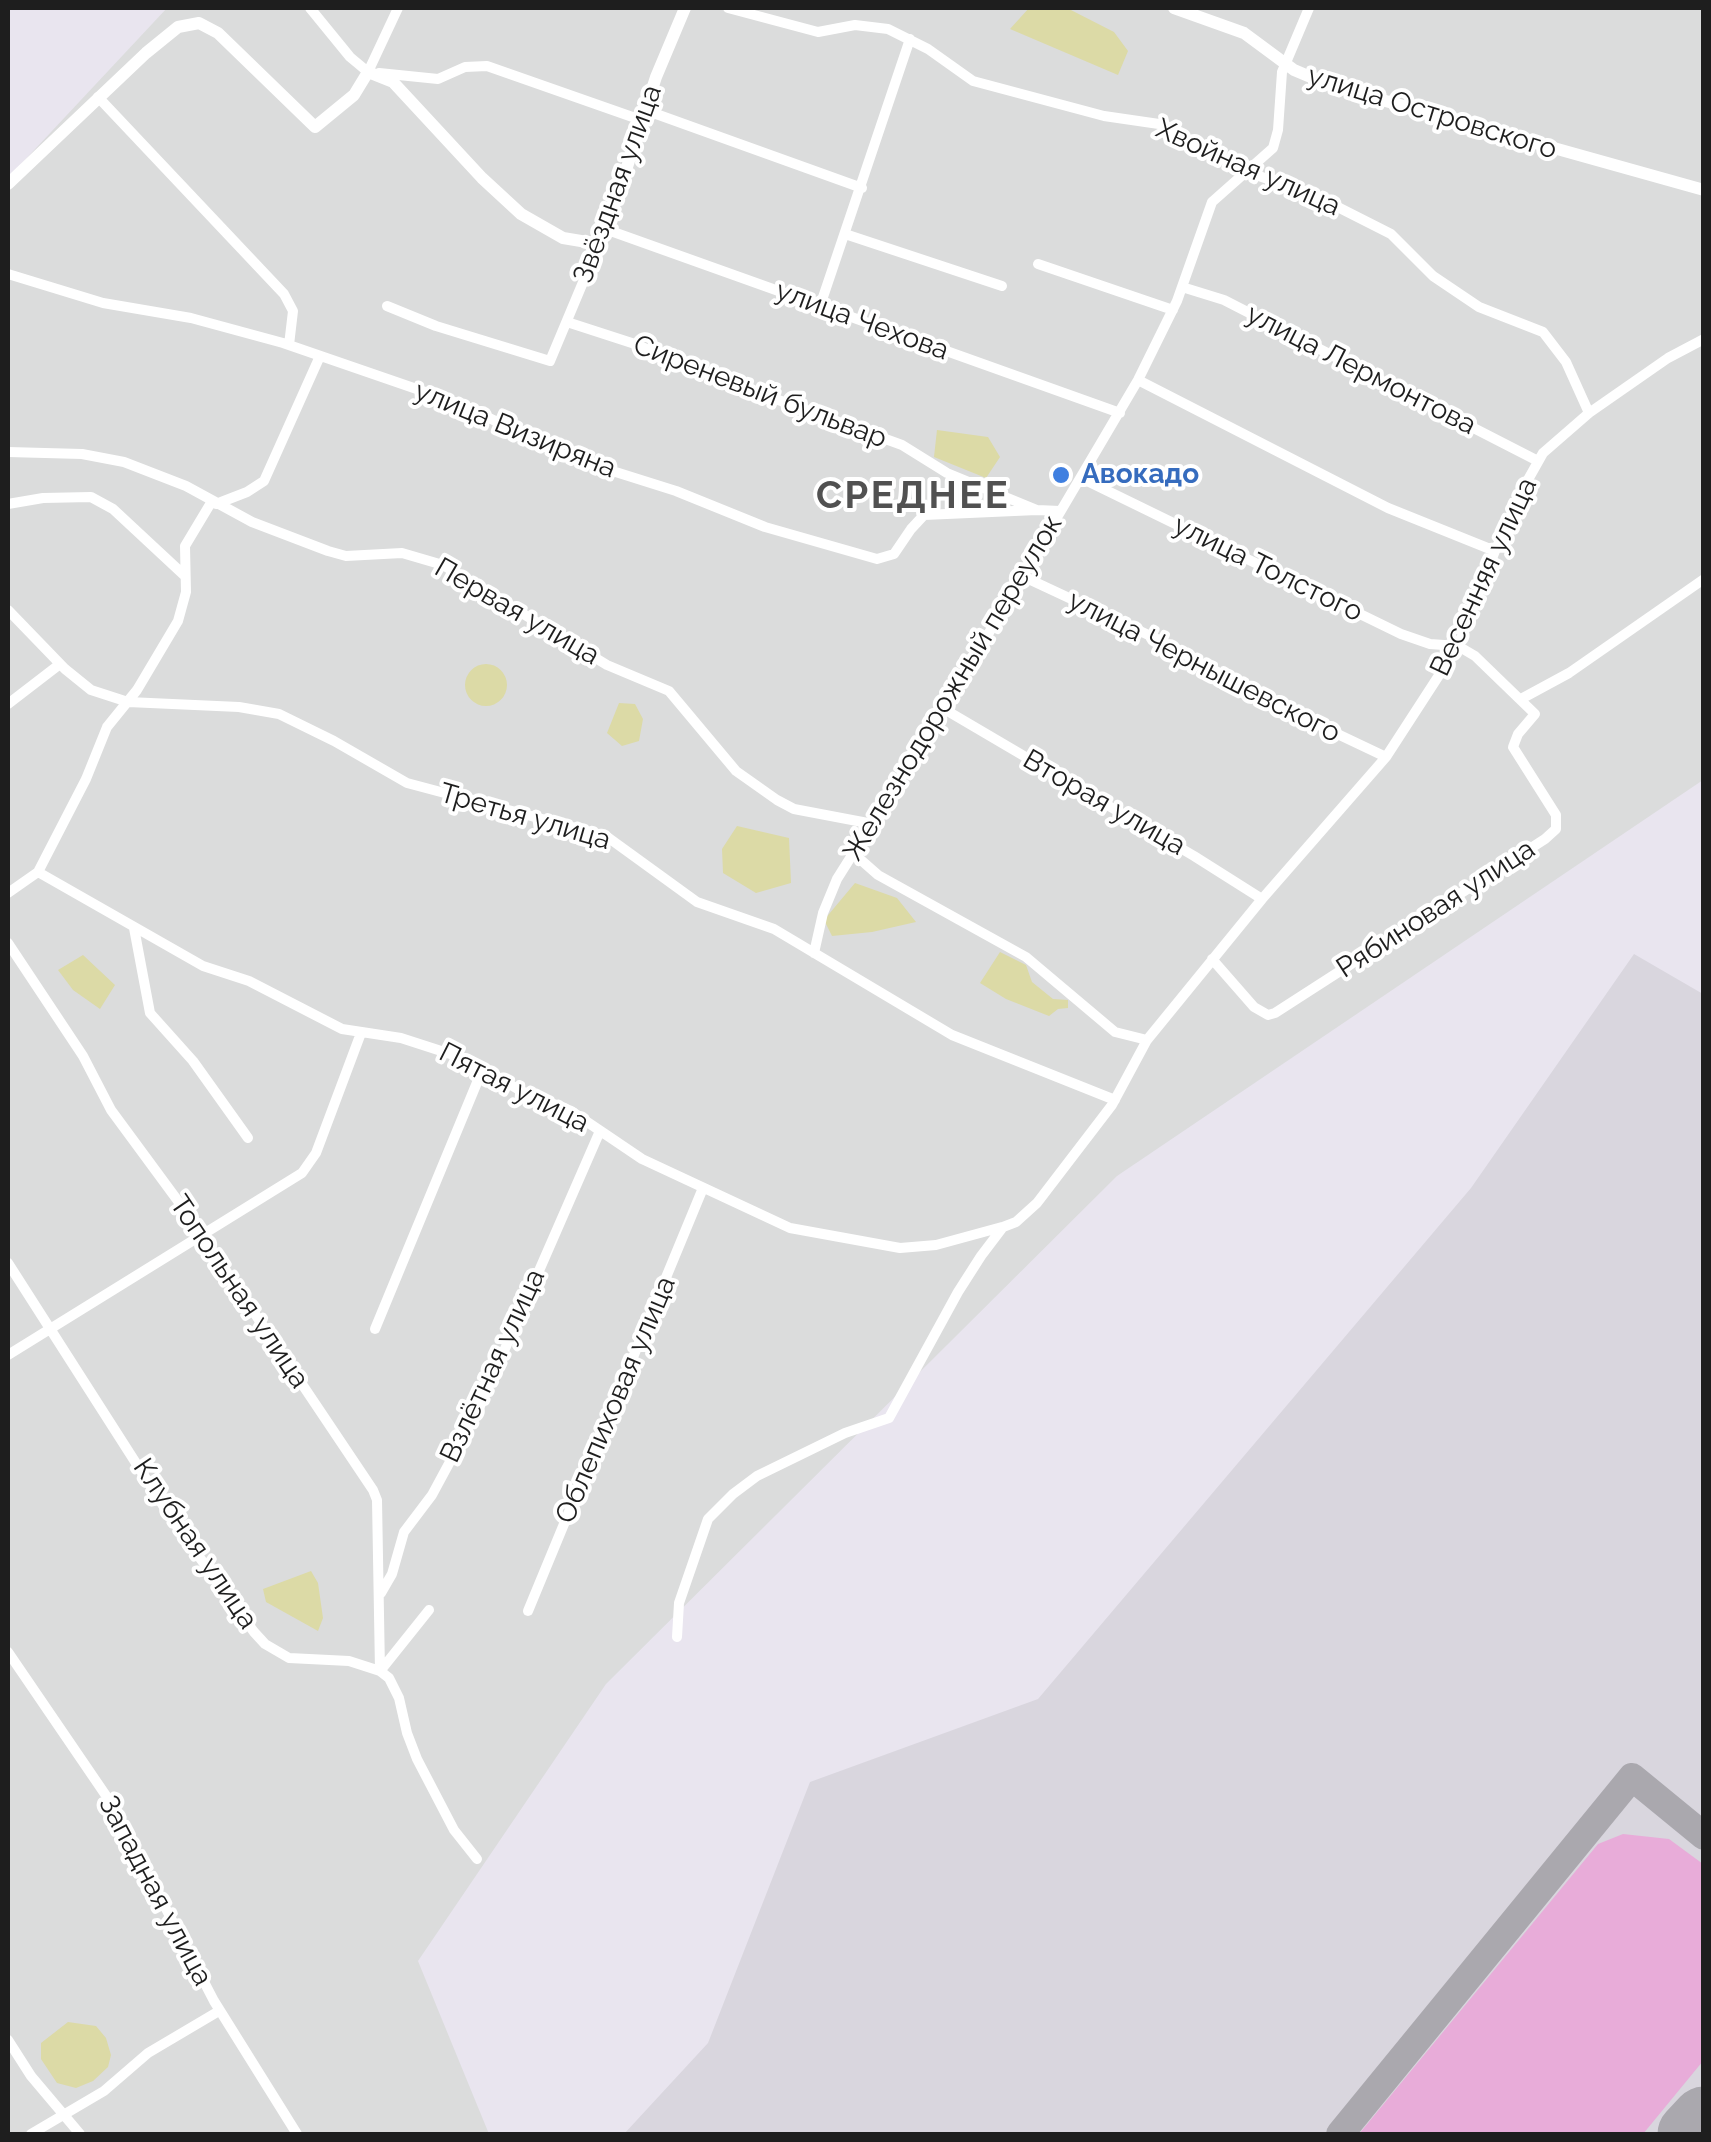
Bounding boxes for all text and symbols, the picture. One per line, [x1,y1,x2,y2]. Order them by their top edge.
street label: улица Островского [1303,59,1561,167]
street label: Звёздная улица [567,80,669,288]
street label: Хвойная улица [1151,112,1345,224]
street label: улица Чехова [771,274,953,368]
street label: улица Лермонтова [1241,298,1481,442]
street label: Сиреневый бульвар [628,328,892,456]
street label: улица Визиряна [409,374,621,486]
place label: Авокадо [1081,458,1199,492]
marker: Авокадо [1050,464,1072,486]
street label: Весенняя улица [1423,473,1545,681]
district label: СРЕДНЕЕ [816,474,1010,520]
street label: Железнодорожный переулок [836,509,1070,867]
street label: улица Толстого [1168,509,1368,629]
street label: Первая улица [429,551,605,673]
street label: улица Чернышевского [1062,584,1346,750]
street label: Вторая улица [1017,743,1191,863]
street label: Третья улица [436,777,614,857]
street label: Рябиновая улица [1331,832,1541,986]
street label: Пятая улица [433,1036,595,1140]
street label: Топольная улица [162,1189,316,1395]
street label: Взлётная улица [433,1264,553,1468]
street label: Облепиховая улица [549,1272,683,1528]
street label: Клубная улица [126,1452,264,1636]
street label: Западная улица [91,1790,219,1992]

